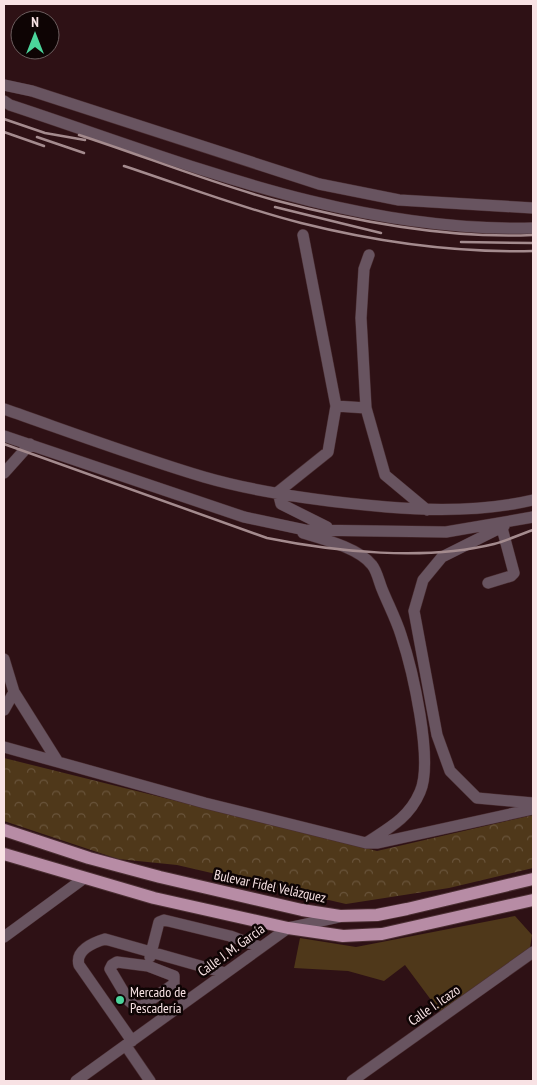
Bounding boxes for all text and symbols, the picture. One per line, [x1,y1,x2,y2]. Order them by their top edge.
north arrow [10,10,60,60]
text: N [31,13,39,31]
street label: Bulevar Fidel Velázquez [212,865,328,907]
street label: Calle J. M. García [194,920,268,980]
street label: Calle I. Icazo [404,981,464,1029]
place label: Mercado de Pescadería [130,983,186,1017]
marker: Mercado de Pescadería [114,994,126,1006]

